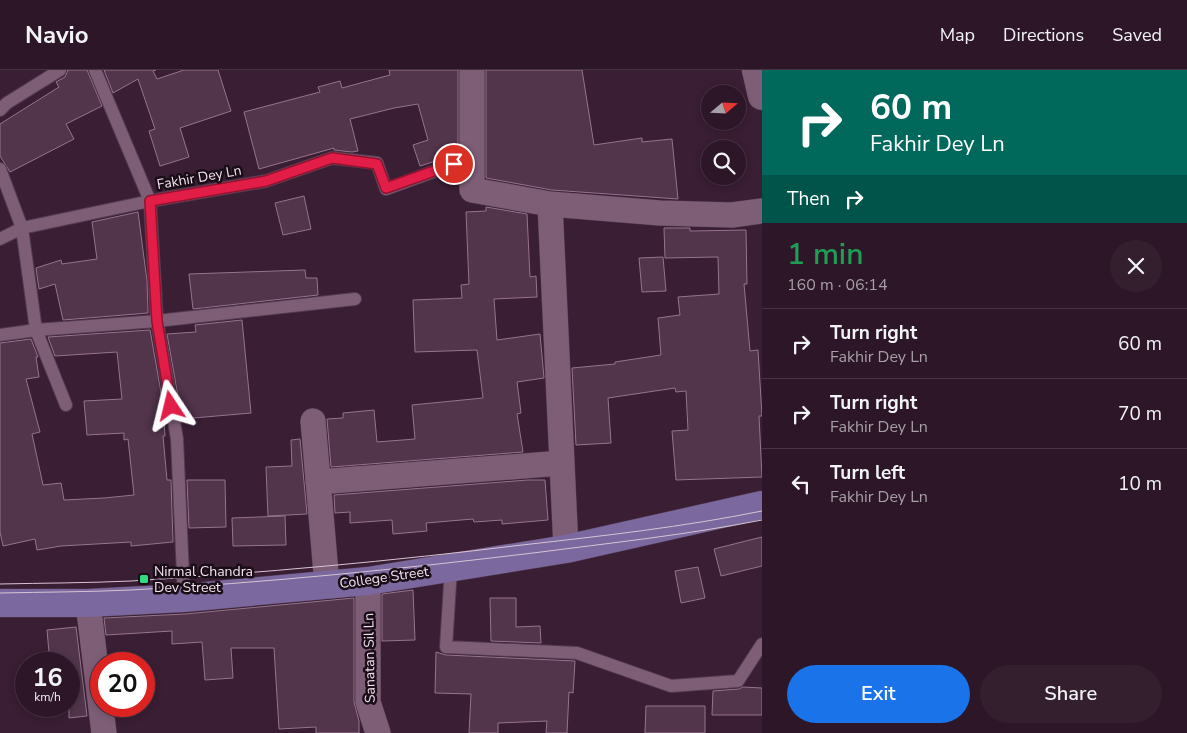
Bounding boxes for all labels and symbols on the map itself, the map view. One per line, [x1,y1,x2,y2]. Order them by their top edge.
north arrow [701,85,746,130]
pin [433,143,475,185]
street label: Fakhir Dey Ln [155,161,243,194]
position arrow [144,379,196,431]
place label: Nirmal Chandra Dev Street [154,562,253,597]
street label: College Street [338,562,430,593]
marker: Nirmal Chandra Dev Street [138,573,150,585]
street label: Sanatan Sil Ln [359,613,380,703]
speed limit sign: 20 [90,652,155,717]

